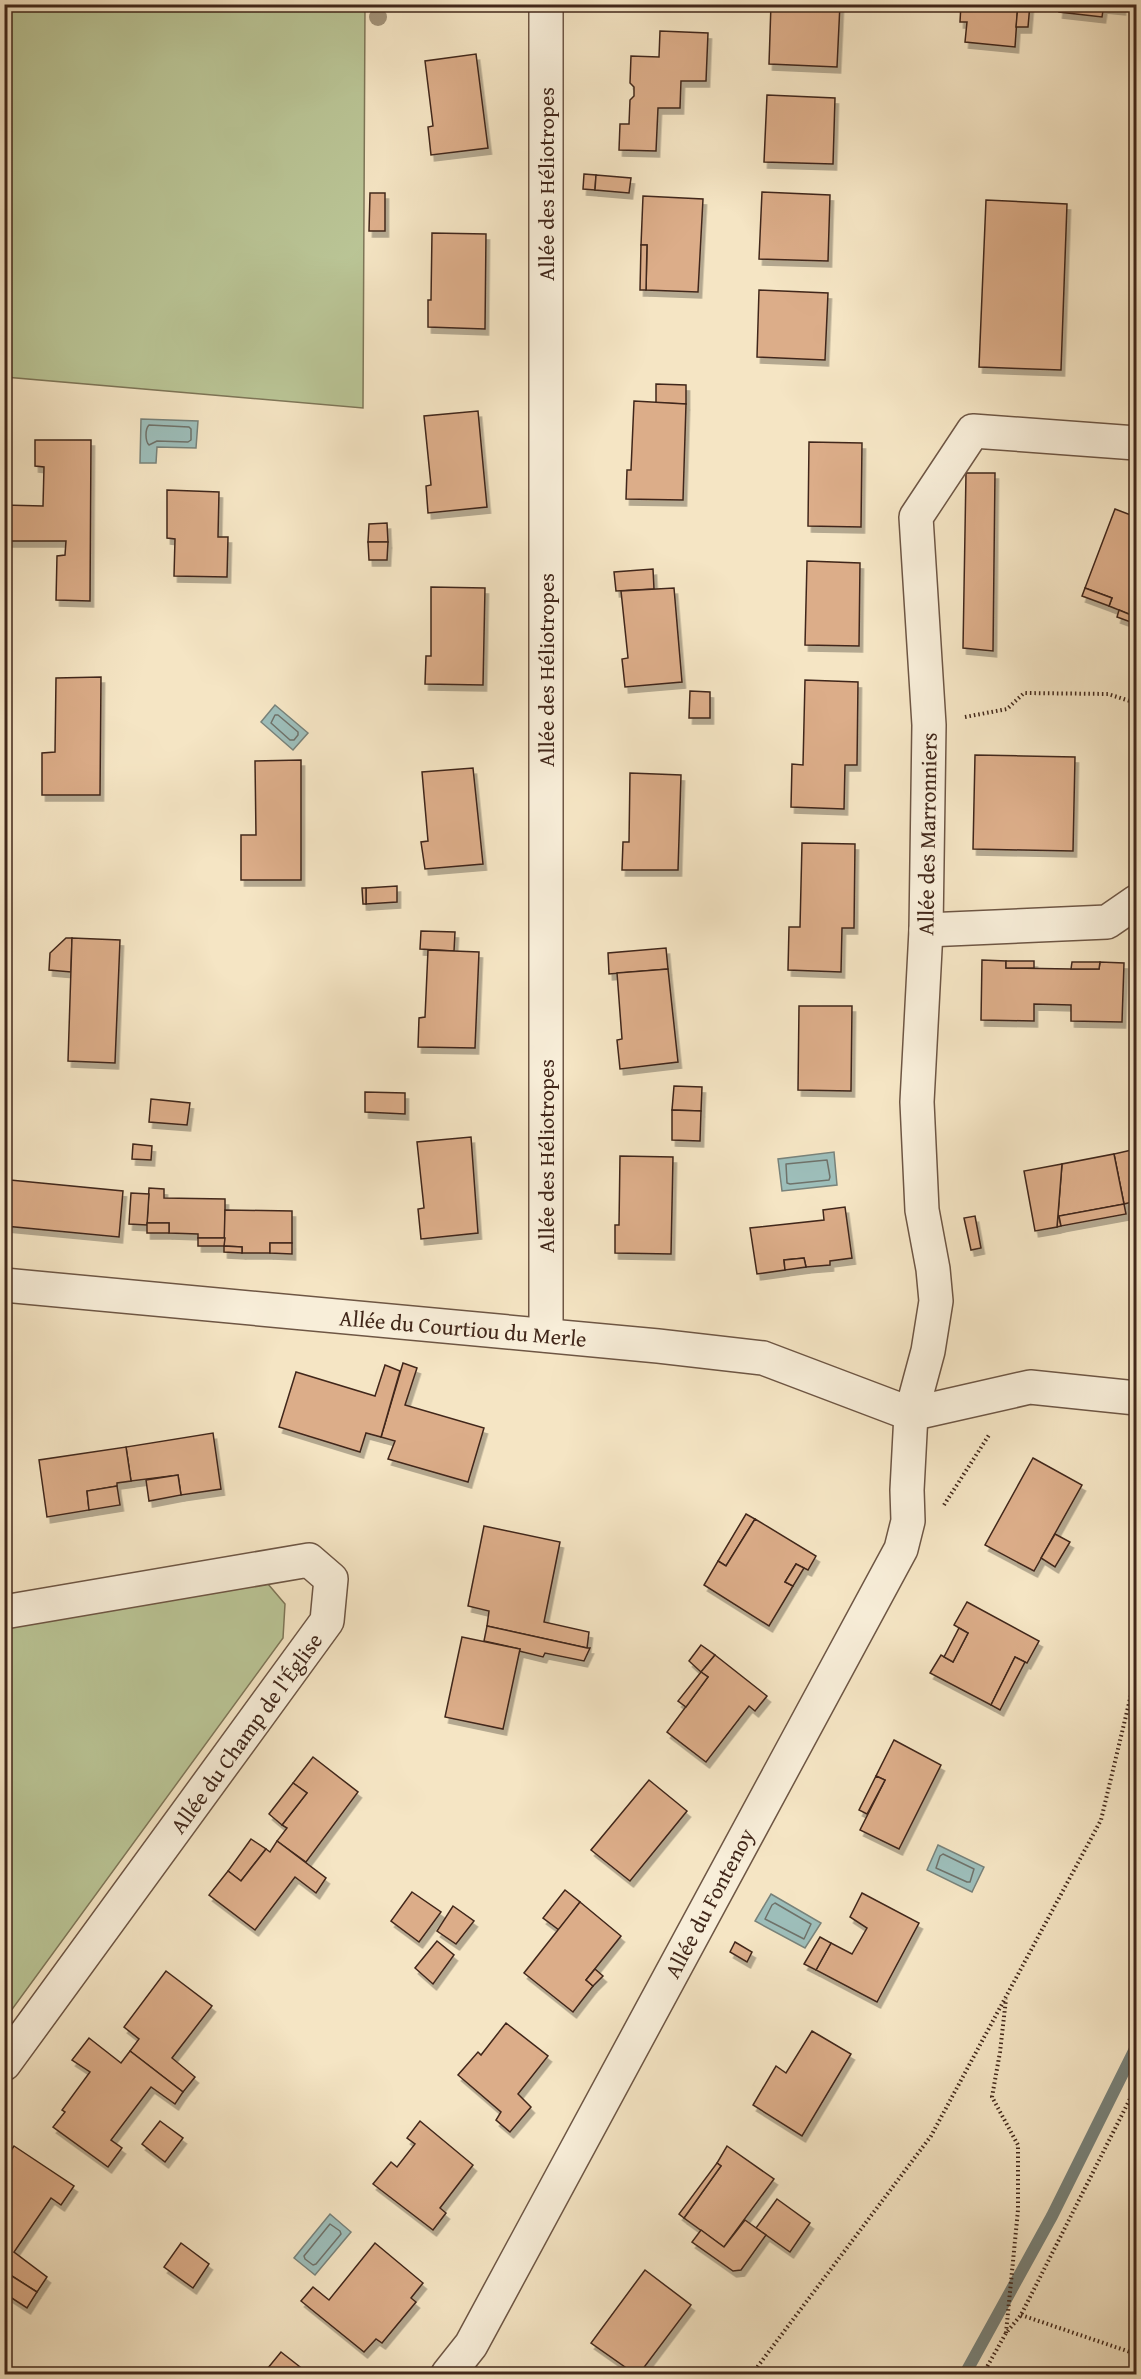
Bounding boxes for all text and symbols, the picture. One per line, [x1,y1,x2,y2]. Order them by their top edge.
street label: Allée des Héliotropes [530,87,562,281]
street label: Allée des Héliotropes [530,573,562,767]
street label: Allée des Marronniers [909,732,945,936]
street label: Allée des Héliotropes [530,1059,562,1253]
street label: Allée du Courtiou du Merle [338,1301,588,1355]
street label: Allée du Champ de l'Église [162,1626,330,1840]
street label: Allée du Fontenoy [656,1822,762,1984]

